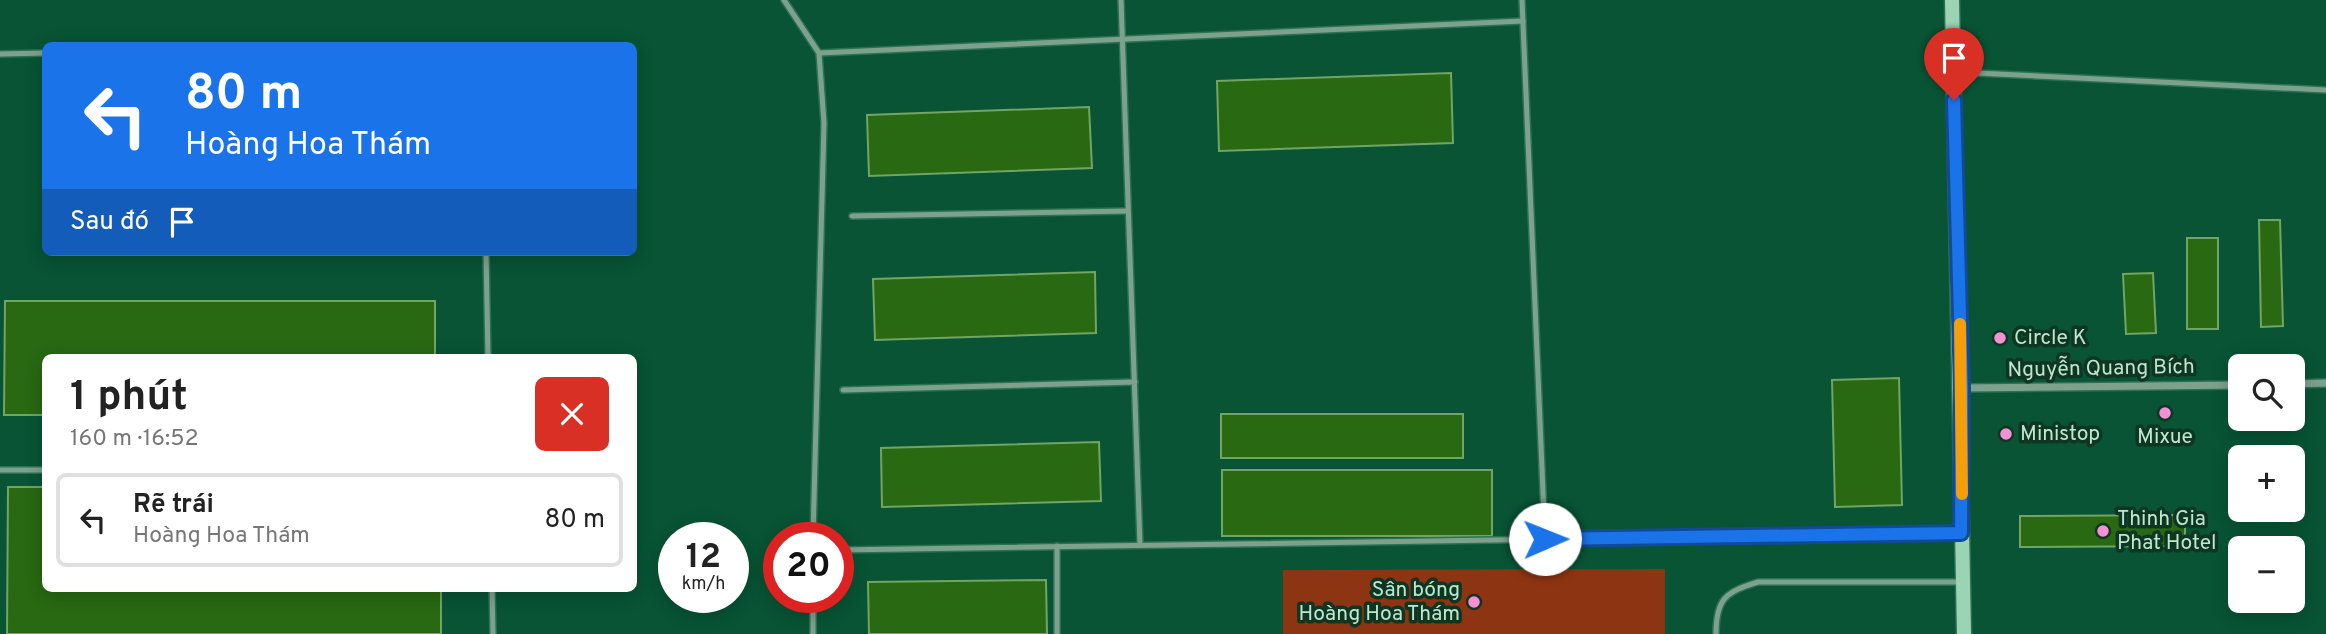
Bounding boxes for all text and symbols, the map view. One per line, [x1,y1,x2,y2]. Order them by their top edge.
pin [1924,28,1984,100]
icon: arrive [1935,39,1973,77]
text: 80 m [185,65,302,127]
icon: left [70,70,161,161]
text: Hoàng Hoa Thám [185,126,431,166]
icon: arrive [163,203,201,241]
text: Sau đó [70,206,149,239]
place label: Circle K [2014,325,2087,352]
marker: Circle K [1992,330,2008,346]
street label: Nguyễn Quang Bích [2007,353,2195,384]
map controls [2228,354,2305,613]
button: search [2228,354,2305,431]
text: 1 phút [70,372,188,425]
button: close [535,377,609,451]
marker: Mixue [2157,405,2173,421]
place label: Ministop [2020,421,2100,448]
place label: Mixue [2137,424,2193,451]
text: 160 m · 16:52 [70,425,199,454]
marker: Ministop [1998,426,2014,442]
button: + [2228,445,2305,522]
text: Rẽ trái [133,489,214,522]
icon: left [74,501,112,539]
position arrow [1508,502,1582,576]
text: 80 m [545,504,605,537]
place label: Thinh Gia Phat Hotel [2117,506,2217,557]
text: Hoàng Hoa Thám [133,522,310,551]
speed limit sign: 20 [763,522,854,613]
marker: Thinh Gia Phat Hotel [2095,523,2111,539]
text: 12 [686,536,721,580]
button: − [2228,536,2305,613]
text: km/h [682,573,725,596]
place label: Sân bóng Hoàng Hoa Thám [1299,577,1460,628]
marker: Sân bóng Hoàng Hoa Thám [1466,594,1482,610]

